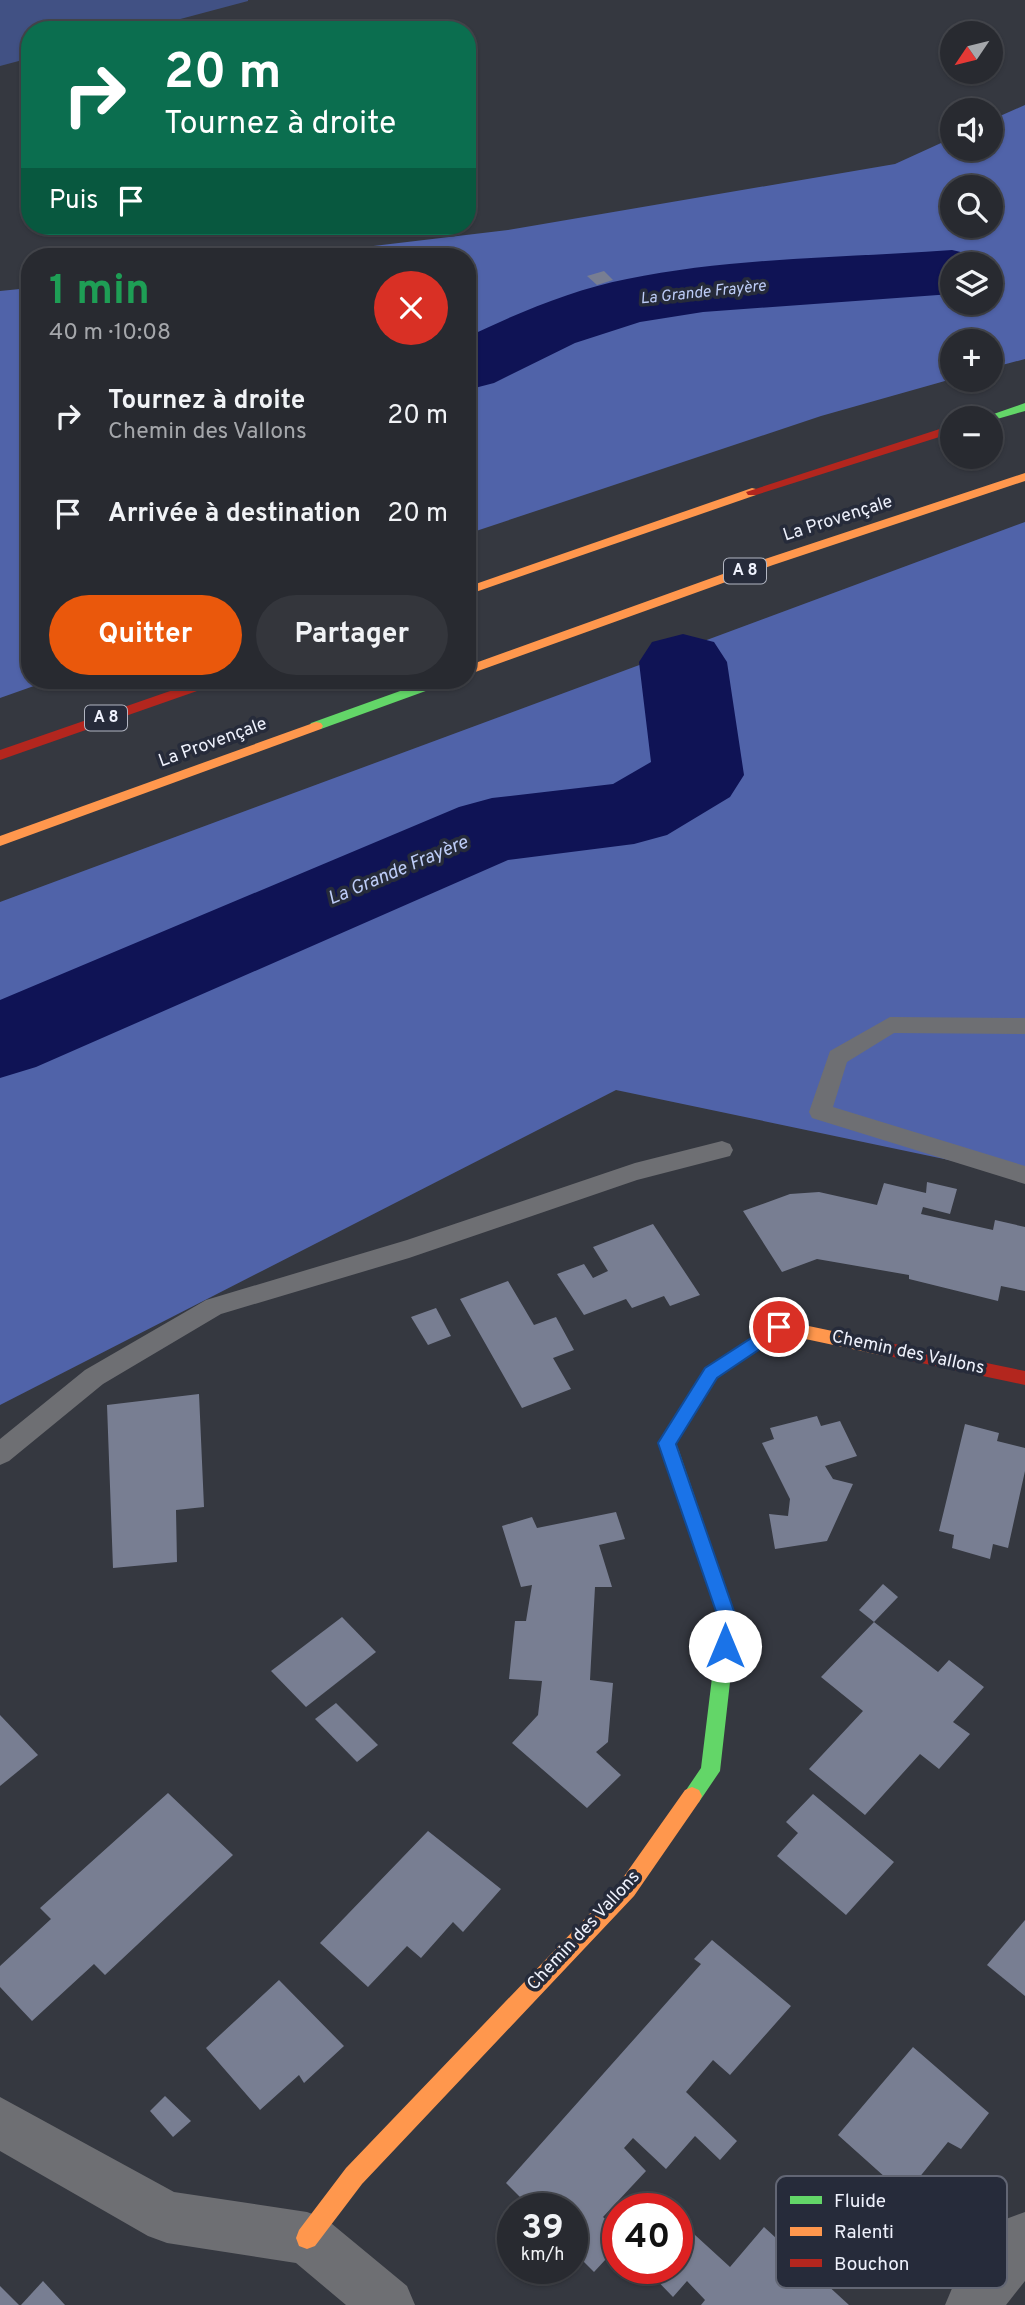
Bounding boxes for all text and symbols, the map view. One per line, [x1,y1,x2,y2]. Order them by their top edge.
north arrow [940,21,1003,84]
map controls [940,21,1003,469]
text: 20 m [164,44,281,106]
icon: right [49,49,140,140]
button: sound [940,98,1003,161]
text: Tournez à droite [164,105,396,145]
button: search [940,175,1003,238]
icon: arrive [112,182,150,220]
text: Puis [49,185,98,218]
button: layers [940,252,1003,315]
text: 1 min [49,266,150,319]
button: close [374,271,448,345]
water label: La Grande Frayère [639,276,768,310]
text: 40 m · 10:08 [49,319,171,348]
button: + [940,329,1003,392]
text: Tournez à droite [108,385,305,418]
icon: right [49,397,87,435]
text: 20 m [387,400,448,433]
button: − [940,406,1003,469]
text: Chemin des Vallons [108,418,307,447]
street label: La Provençale [780,490,896,548]
icon: arrive [49,495,87,533]
text: Arrivée à destination [108,498,361,531]
text: 20 m [387,498,448,531]
road number: A 8 [724,558,766,584]
button: Quitter [49,595,242,675]
button: Partager [256,595,448,675]
road number: A 8 [85,706,127,730]
street label: La Provençale [156,713,270,773]
water label: La Grande Frayère [324,831,472,911]
pin [749,1297,809,1357]
icon: arrive [760,1308,798,1346]
street label: Chemin des Vallons [830,1326,986,1380]
position arrow [688,1609,762,1683]
street label: Chemin des Vallons [523,1866,645,1996]
legend [776,2176,1007,2288]
text: Fluide [834,2190,886,2214]
speed limit sign: 40 [602,2193,693,2284]
text: 39 [521,2207,564,2251]
text: Ralenti [834,2221,894,2245]
text: km/h [521,2244,564,2267]
text: Bouchon [834,2253,910,2277]

